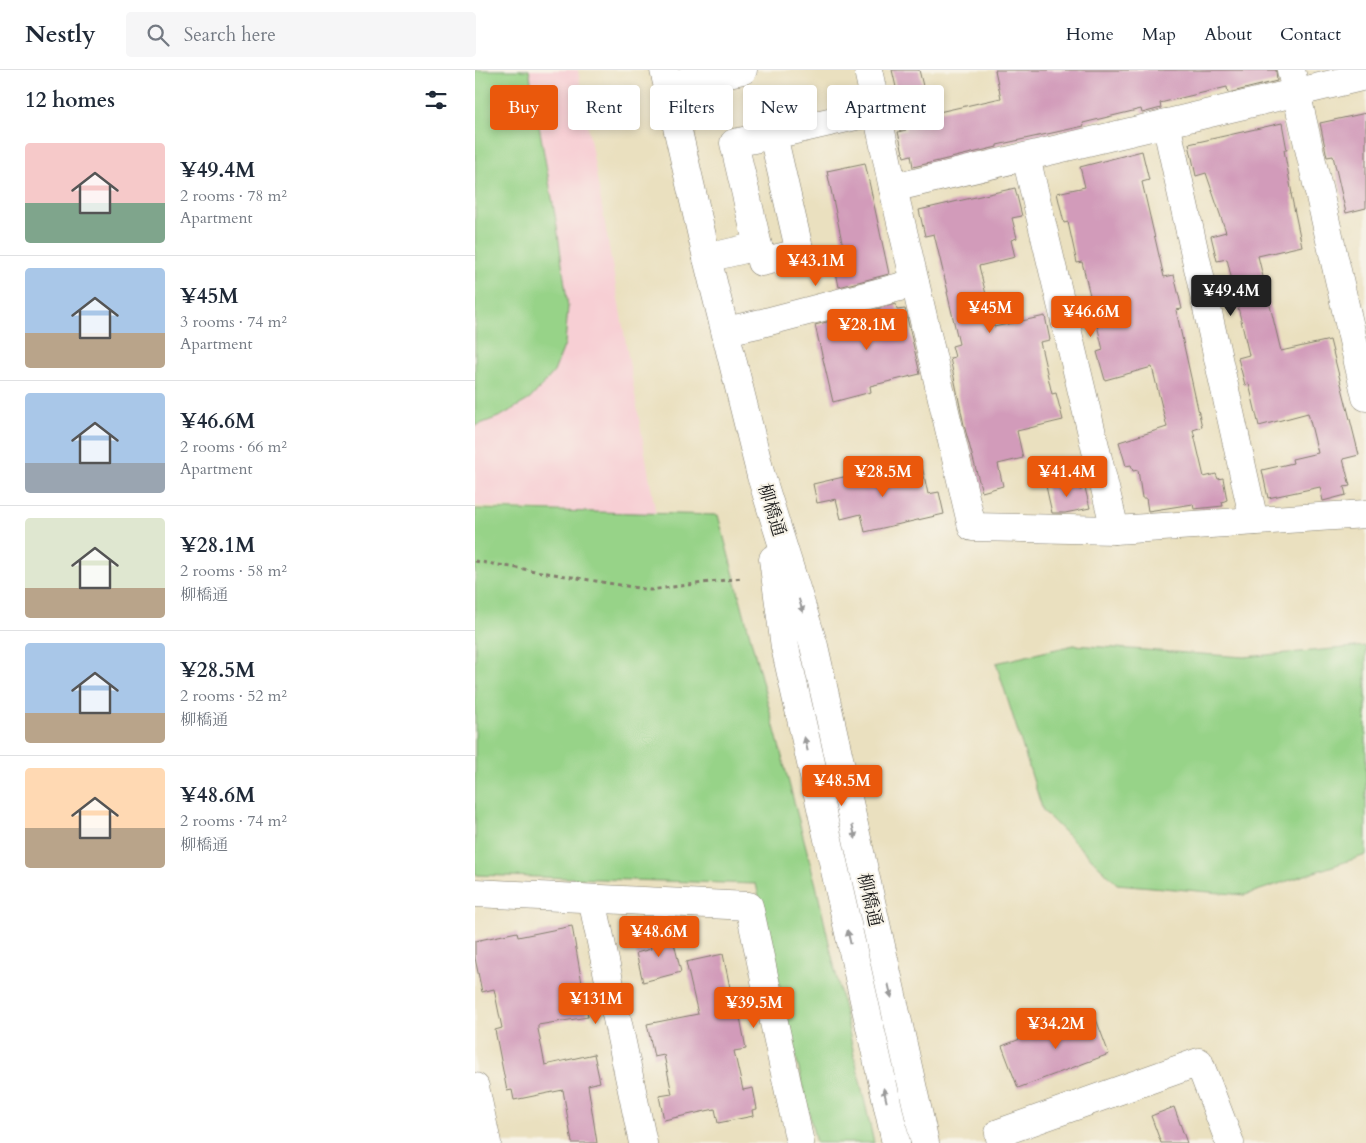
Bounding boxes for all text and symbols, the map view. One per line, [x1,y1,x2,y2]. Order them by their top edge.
search box [126,12,476,57]
text: Nestly [25,18,96,51]
icon: search [144,21,172,49]
text: Search here [184,22,276,48]
text: Home [1066,22,1114,47]
text: Map [1142,22,1176,47]
text: About [1204,22,1252,47]
text: Contact [1280,22,1341,47]
chip: Buy [490,85,558,130]
chip: Rent [568,85,640,130]
chip: Filters [650,85,733,130]
chip: New [743,85,817,130]
chip: Apartment [827,85,944,130]
text: 12 homes [25,86,115,115]
icon: filters [422,86,450,114]
text: ¥49.4M [180,156,256,185]
icon: home [65,163,125,223]
text: 2 rooms · 78 m² [180,185,287,207]
text: Apartment [180,207,253,229]
pin: ¥43.1M [775,244,857,287]
text: ¥43.1M [787,250,845,272]
pin: ¥49.4M [1190,274,1272,317]
text: ¥49.4M [1202,280,1260,302]
text: ¥45M [180,282,239,311]
icon: home [65,288,125,348]
pin: ¥45M [960,292,1020,334]
pin: ¥46.6M [1050,296,1132,338]
text: ¥45M [968,297,1012,319]
text: ¥46.6M [1062,301,1120,323]
pin: ¥28.1M [826,308,908,351]
text: 3 rooms · 74 m² [180,311,287,333]
text: ¥28.1M [838,314,896,336]
text: Apartment [180,333,253,355]
text: ¥46.6M [180,407,256,436]
icon: home [65,413,125,473]
text: 2 rooms · 66 m² [180,436,287,458]
pin: ¥28.5M [842,456,924,498]
pin: ¥41.4M [1026,456,1108,498]
text: Apartment [180,458,253,480]
text: ¥28.5M [854,461,912,483]
text: ¥41.4M [1038,461,1096,483]
street label: 柳橋通 [752,481,791,540]
text: ¥28.1M [180,531,256,560]
icon: home [65,538,125,598]
text: 2 rooms · 58 m² [180,560,287,582]
text: 柳橋通 [180,584,228,606]
one-way arrow [798,599,806,614]
text: ¥28.5M [180,656,256,685]
icon: home [65,663,125,723]
text: 2 rooms · 52 m² [180,685,287,707]
text: 柳橋通 [180,709,228,731]
one-way arrow [802,737,810,752]
pin: ¥48.5M [801,764,883,807]
text: ¥48.5M [813,770,871,792]
text: ¥48.6M [180,781,256,810]
icon: home [65,788,125,848]
text: 2 rooms · 74 m² [180,810,287,832]
one-way arrow [850,825,858,840]
text: 柳橋通 [180,834,228,856]
street label: 柳橋通 [851,871,888,929]
pin: ¥48.6M [618,916,700,958]
text: ¥48.6M [630,921,688,943]
one-way arrow [845,929,853,944]
pin: ¥131M [561,982,631,1025]
one-way arrow [886,983,894,998]
pin: ¥39.5M [713,986,795,1029]
text: ¥131M [570,988,622,1010]
text: ¥39.5M [725,992,783,1014]
pin: ¥34.2M [1015,1008,1097,1050]
text: ¥34.2M [1027,1013,1085,1035]
one-way arrow [881,1088,889,1103]

